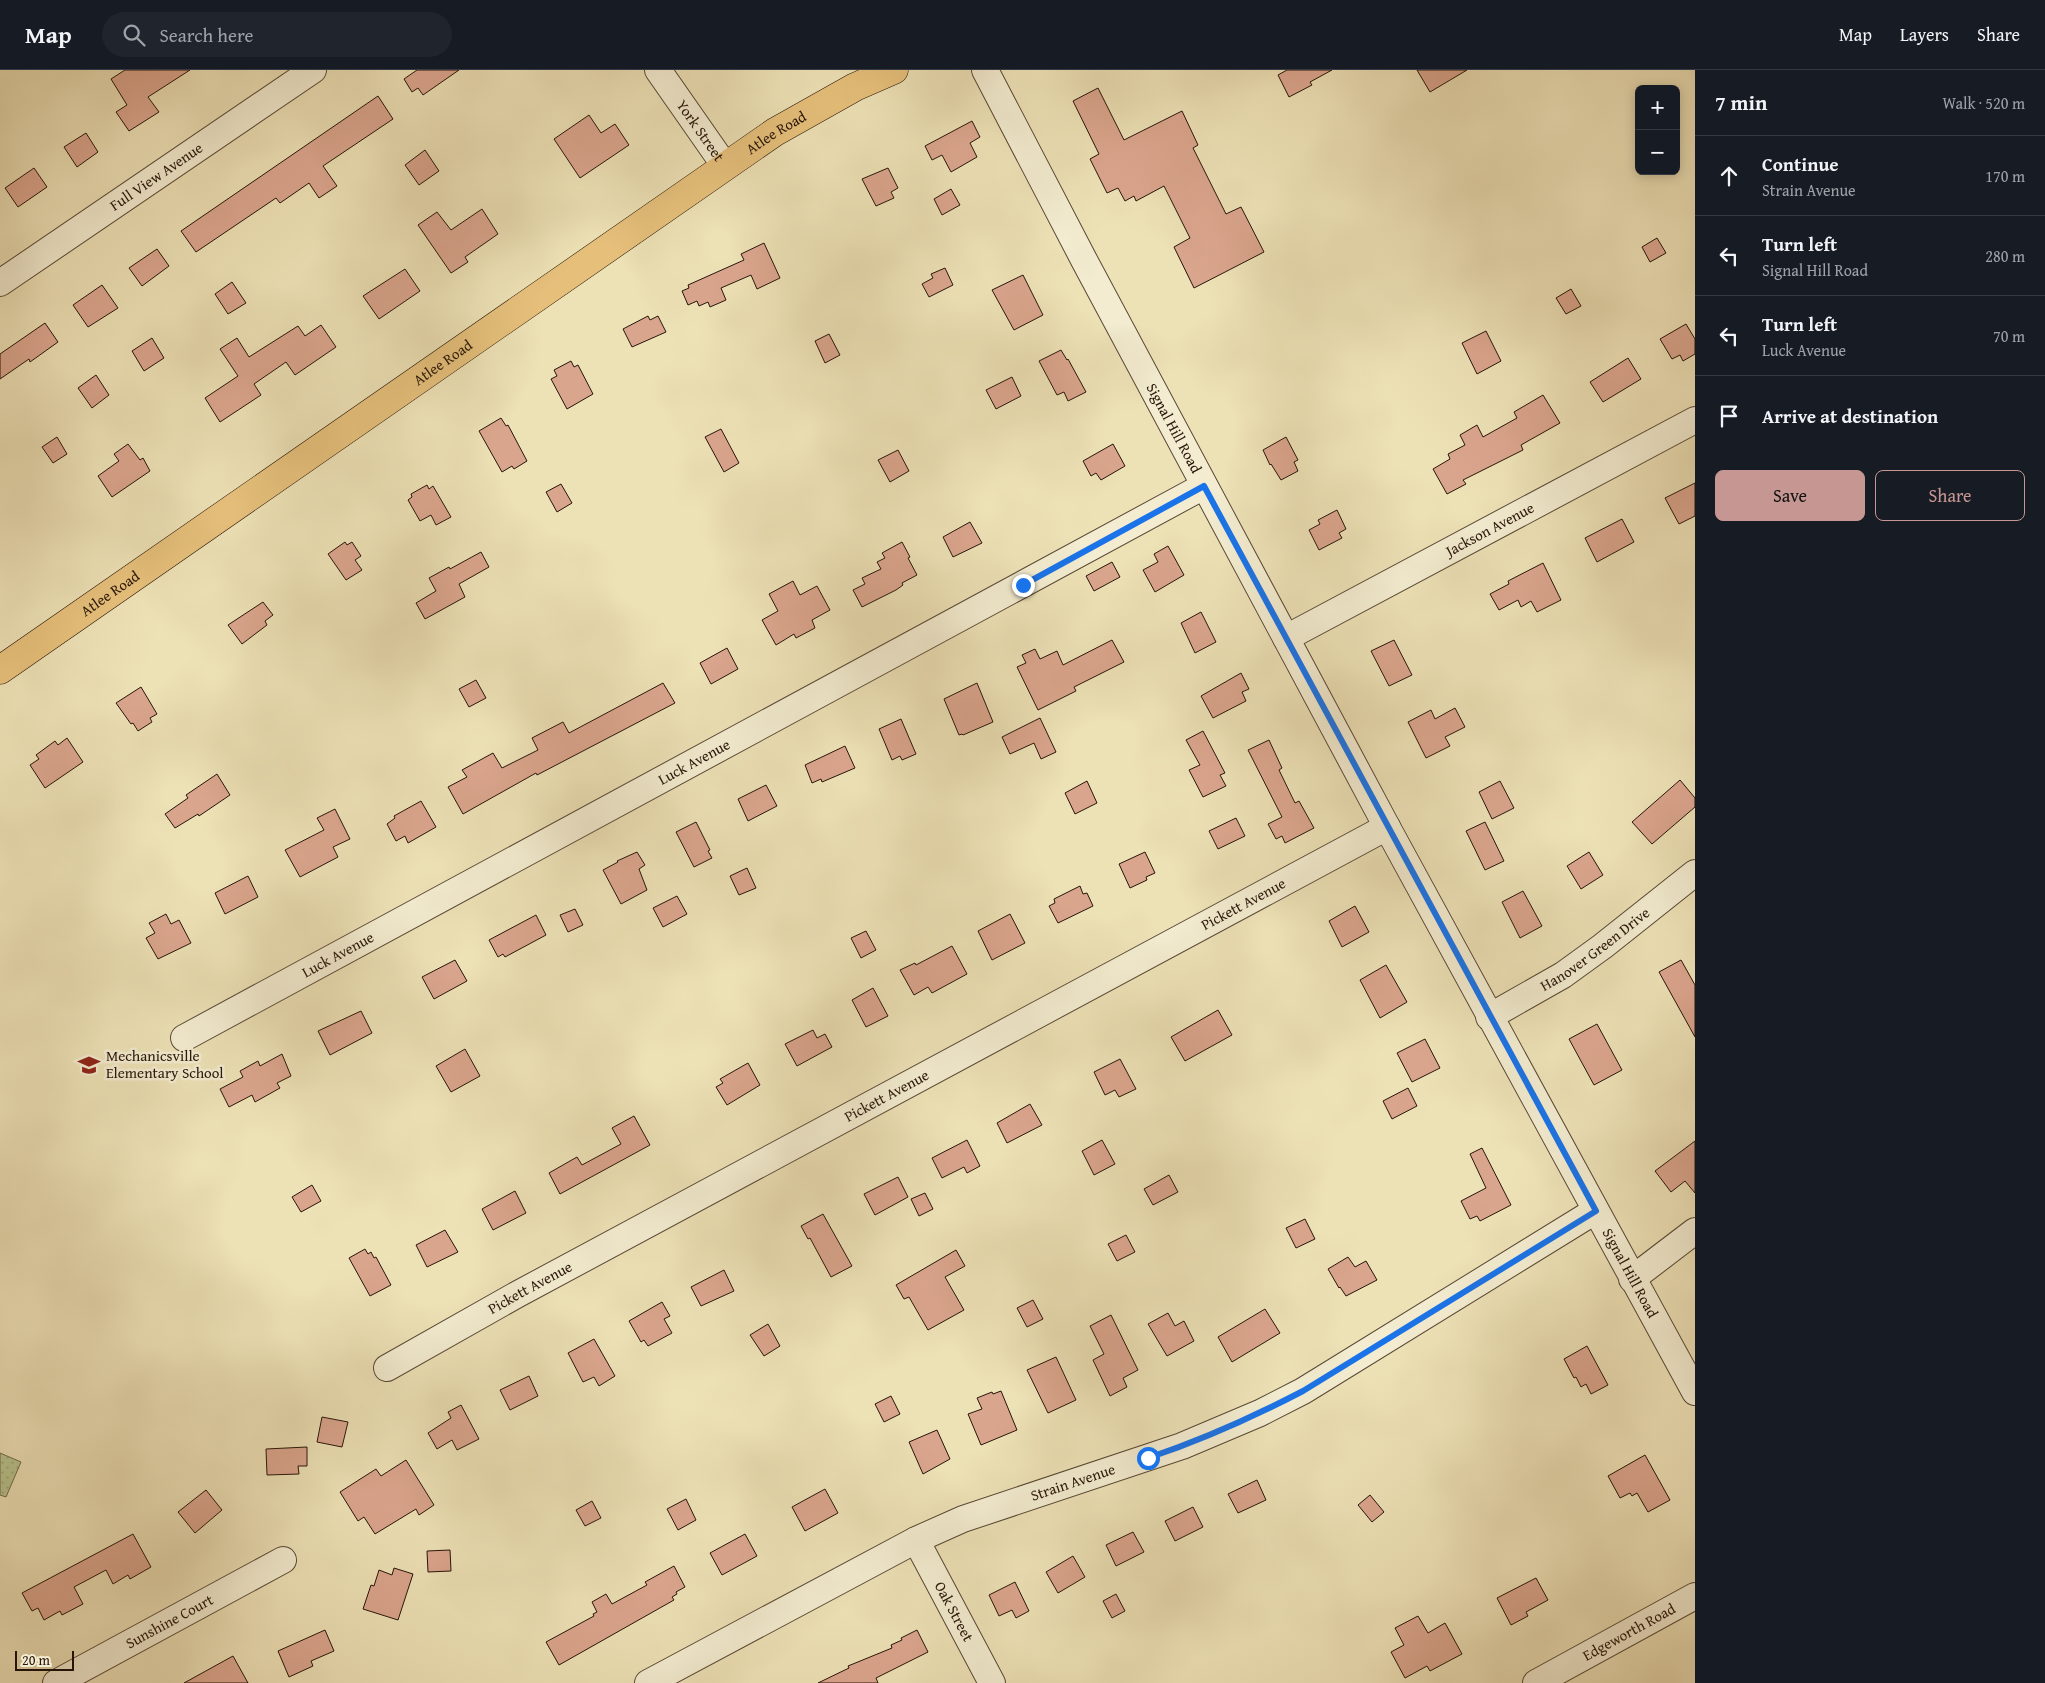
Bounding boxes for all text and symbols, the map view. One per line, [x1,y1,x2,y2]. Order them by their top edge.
search box [102,12,452,57]
text: Map [25,17,72,52]
icon: search [120,21,148,49]
text: Search here [160,21,253,49]
text: Map [1839,21,1872,48]
text: Layers [1900,21,1949,48]
text: Share [1977,21,2020,48]
map controls [1635,85,1680,175]
button: + [1635,85,1680,130]
text: 7 min [1715,87,1767,118]
text: Walk · 520 m [1942,91,2025,115]
street label: York Street [672,95,730,166]
street label: Atlee Road [741,106,810,159]
button: − [1635,130,1680,175]
street label: Full View Avenue [105,137,207,215]
text: Continue [1762,150,1839,178]
icon: ahead [1715,162,1743,190]
text: 170 m [1985,164,2025,188]
text: Strain Avenue [1762,178,1856,202]
text: Turn left [1762,230,1837,258]
icon: left [1715,242,1743,270]
text: 280 m [1985,244,2025,268]
text: Signal Hill Road [1762,258,1868,282]
text: Turn left [1762,310,1837,338]
icon: left [1715,322,1743,350]
text: 70 m [1993,324,2025,348]
street label: Atlee Road [409,334,476,390]
text: Luck Avenue [1762,338,1846,362]
street label: Signal Hill Road [1142,379,1207,477]
icon: arrive [1715,402,1743,430]
text: Arrive at destination [1762,402,1938,430]
button: Save [1715,470,1865,521]
button: Share [1875,470,2025,521]
street label: Jackson Avenue [1440,497,1538,562]
street label: Atlee Road [76,565,143,621]
route end [1012,574,1035,597]
street label: Luck Avenue [654,733,734,790]
street label: Pickett Avenue [1197,872,1289,935]
street label: Hanover Green Drive [1536,902,1654,996]
street label: Luck Avenue [298,926,377,982]
place label: Mechanicsville Elementary School [106,1045,224,1083]
school or university icon: Mechanicsville Elementary School [76,1052,102,1078]
street label: Pickett Avenue [840,1064,932,1127]
street label: Signal Hill Road [1598,1224,1664,1321]
street label: Pickett Avenue [484,1256,576,1319]
route start [1137,1447,1160,1470]
street label: Strain Avenue [1028,1458,1118,1506]
street label: Oak Street [930,1578,979,1646]
street label: Sunshine Court [122,1588,217,1653]
street label: Edgeworth Road [1579,1598,1679,1666]
scale bar [15,1648,74,1671]
text: 20 m [22,1650,50,1670]

